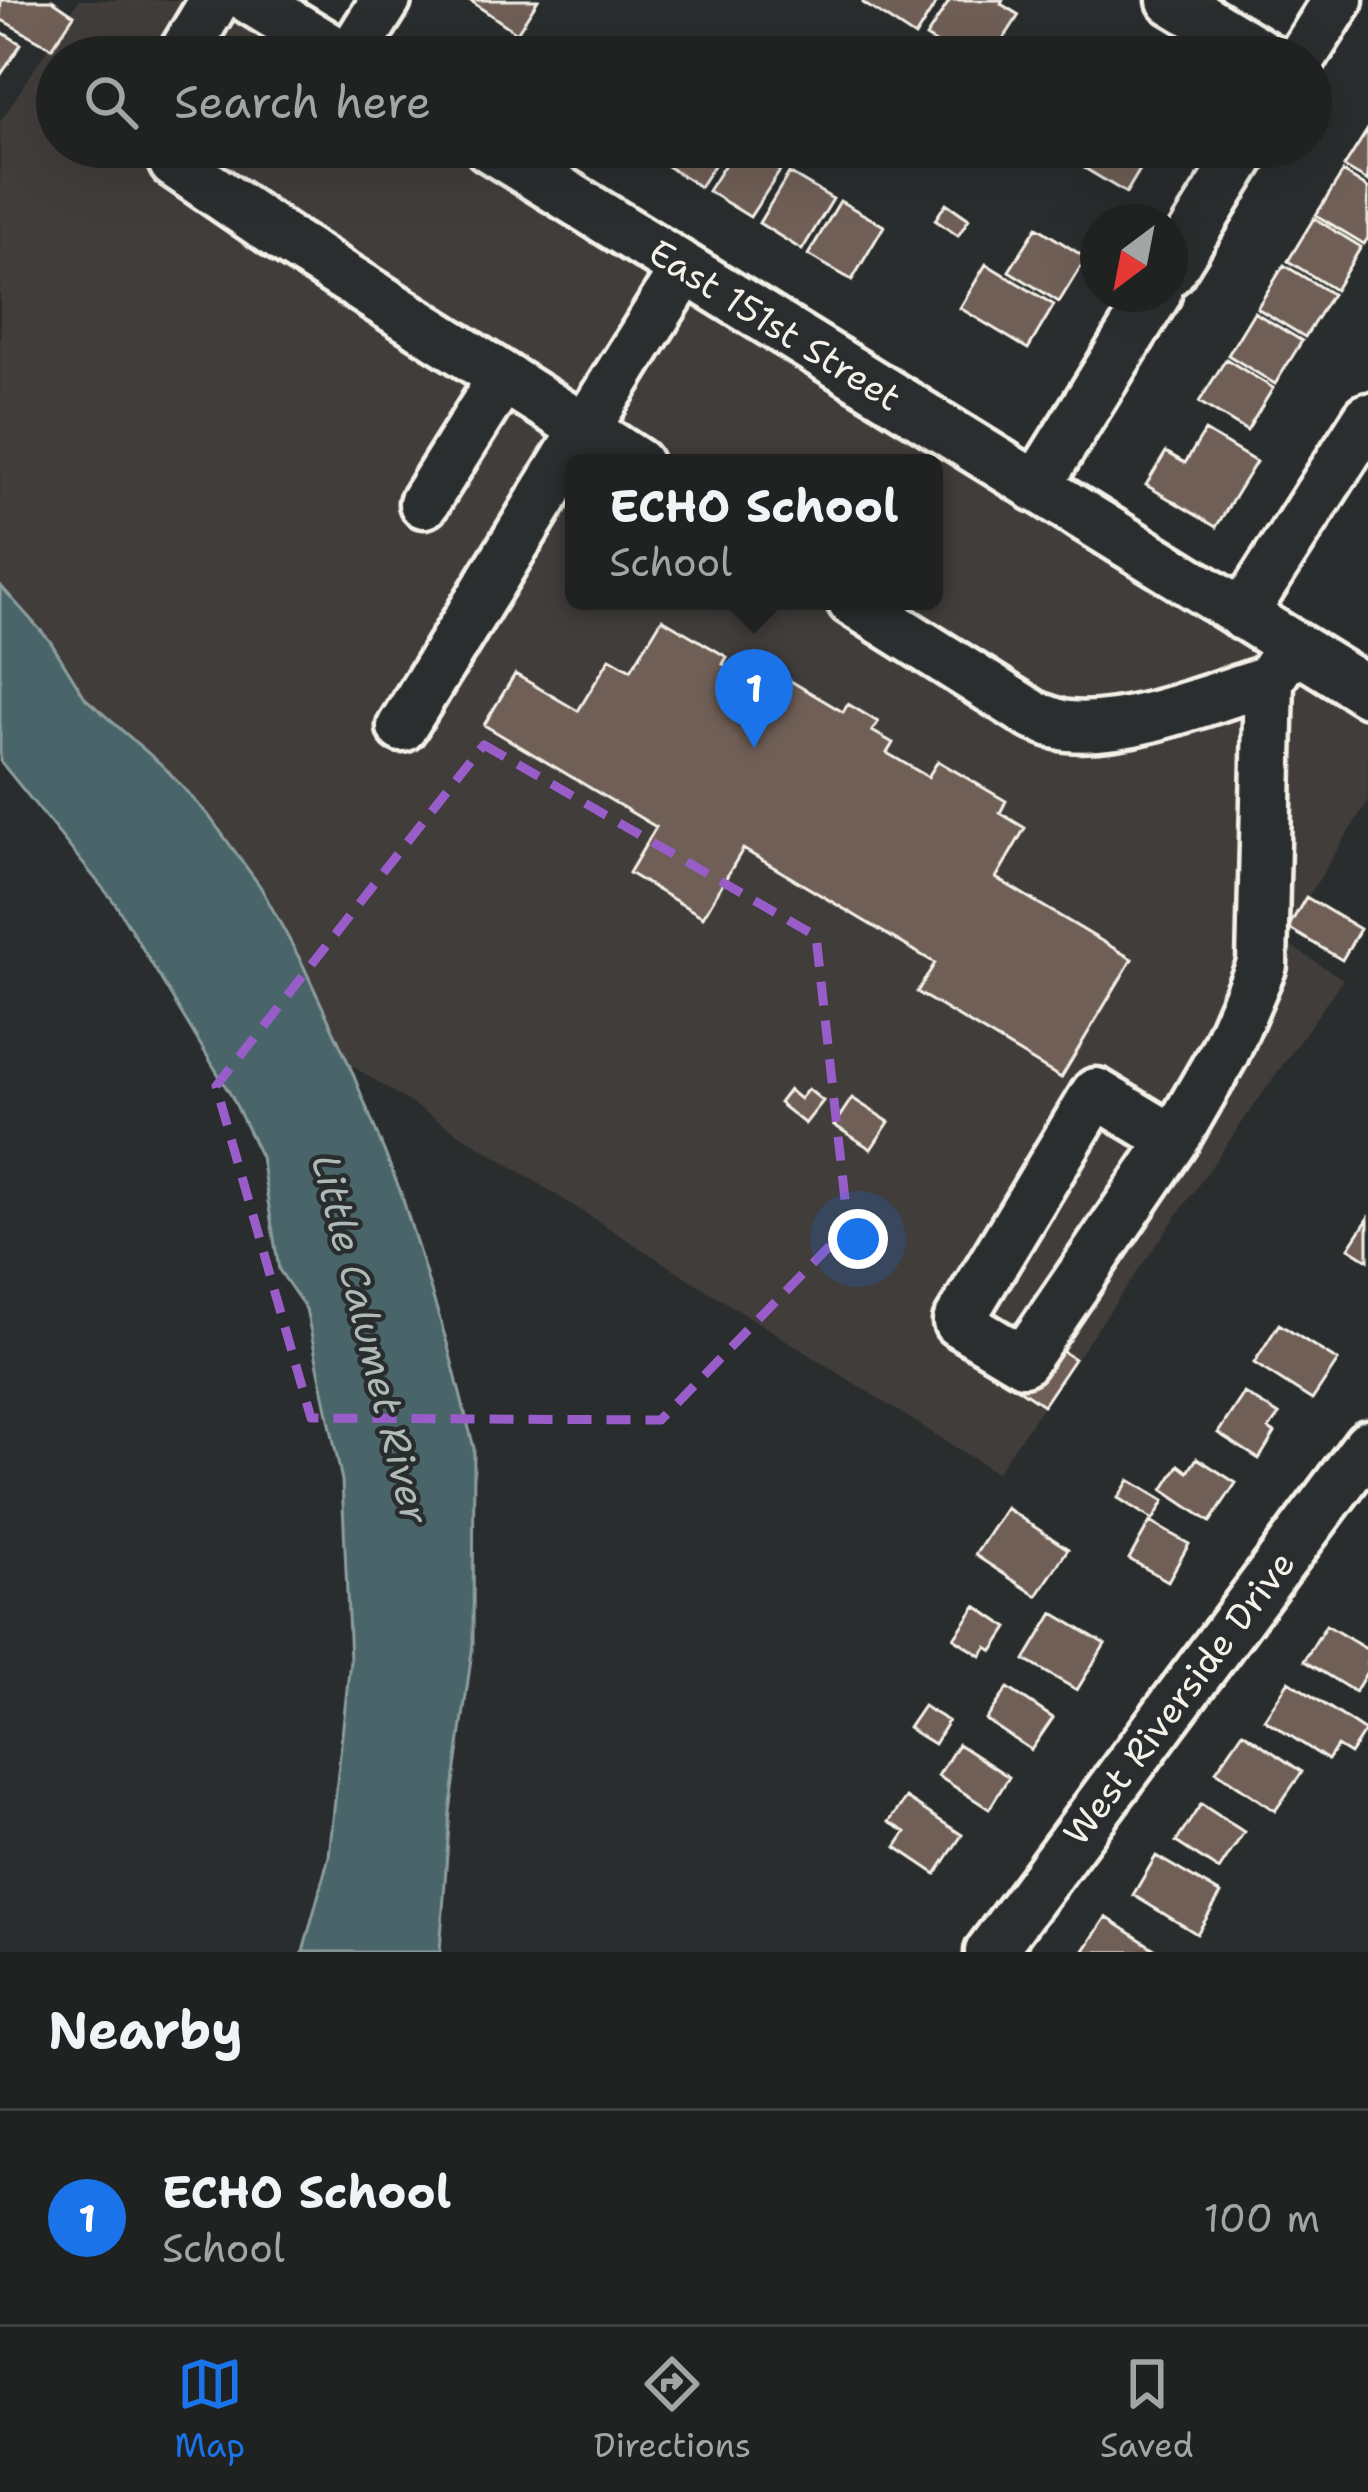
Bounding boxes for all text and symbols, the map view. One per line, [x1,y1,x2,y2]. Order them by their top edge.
search box [36,36,1332,168]
icon: search [78,69,144,135]
text: Search here [174,72,431,132]
north arrow [1080,204,1188,312]
street label: East 151st Street [640,228,910,422]
popup [565,454,943,610]
text: ECHO School [609,476,899,536]
text: School [609,536,732,588]
pin: 1 [715,649,793,748]
water label: Little Calumet River [300,1149,442,1530]
your location [828,1209,888,1269]
street label: West Riverside Drive [1052,1541,1306,1855]
text: Nearby [48,1996,243,2064]
text: ECHO School [162,2162,451,2222]
text: 1 [78,2192,96,2244]
text: 100 m [1204,2192,1320,2244]
text: School [162,2222,285,2274]
tab: Map [174,2351,245,2468]
tab: Directions [594,2351,751,2468]
tab: Saved [1100,2351,1194,2468]

